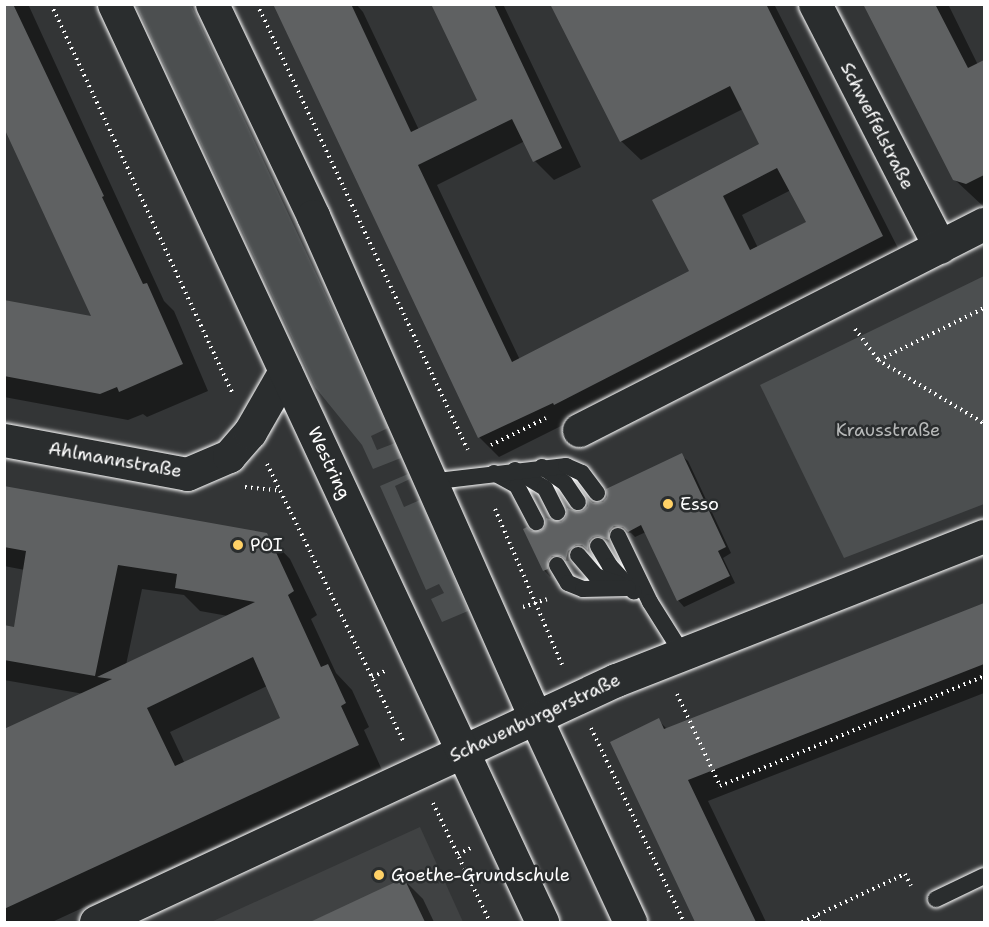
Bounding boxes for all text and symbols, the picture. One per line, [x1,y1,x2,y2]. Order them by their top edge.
street label: Schweffelstraße [836,59,918,193]
park label: Krausstraße [836,419,940,441]
street label: Westring [303,423,355,503]
street label: Ahlmannstraße [47,438,183,482]
place label: Esso [680,493,719,515]
marker: Esso [661,497,675,511]
place label: POI [250,534,283,556]
marker: POI [231,538,245,552]
street label: Schauenburgerstraße [446,669,624,767]
place label: Goethe-Grundschule [391,864,570,886]
marker: Goethe-Grundschule [372,868,386,882]

